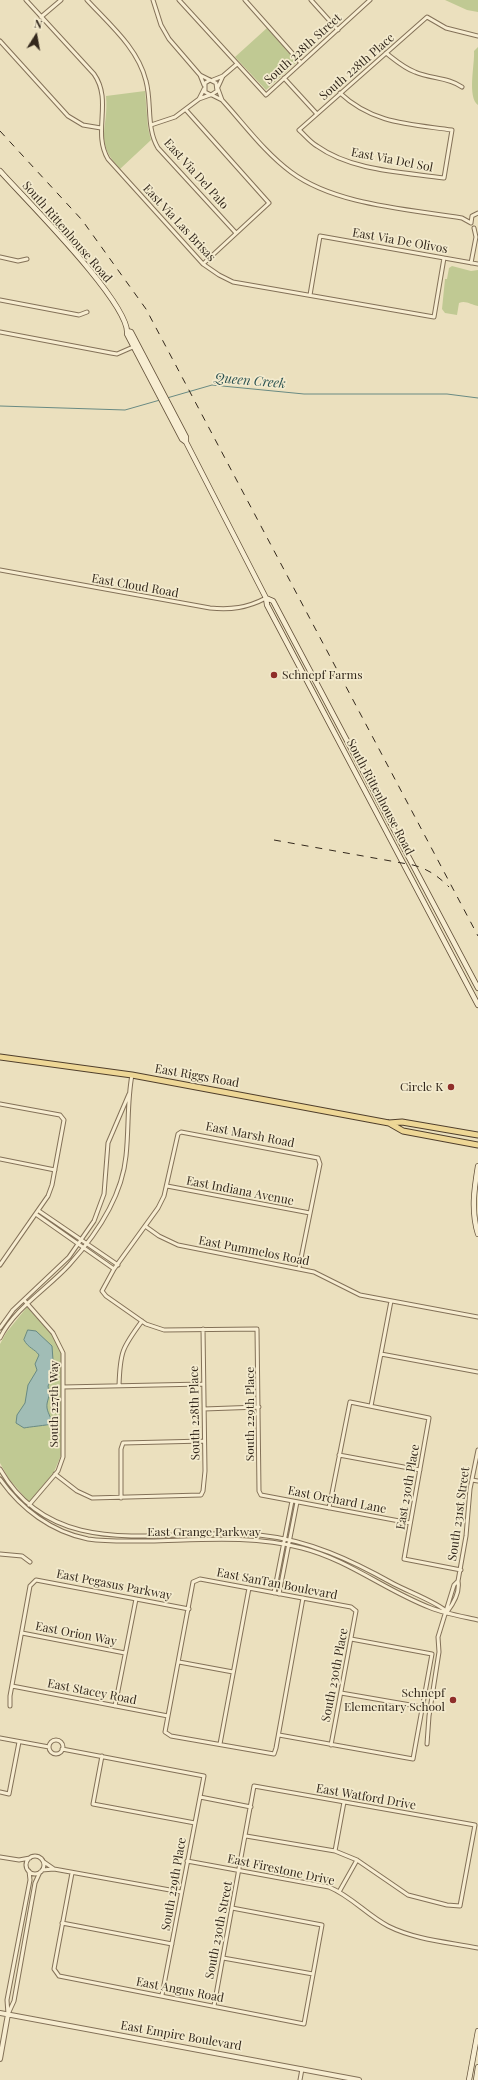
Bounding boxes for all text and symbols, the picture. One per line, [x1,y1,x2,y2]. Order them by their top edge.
street label: South 228th Street [262,11,344,87]
north arrow [16,16,56,56]
text: N [33,16,44,32]
street label: South 228th Place [317,31,397,103]
street label: East Via Del Palo [161,136,231,212]
street label: East Via Del Sol [350,145,434,175]
street label: South Rittenhouse Road [19,179,115,285]
street label: East Via Las Brisas [140,182,218,264]
street label: East Via De Olivos [351,226,449,256]
water label: Queen Creek [214,370,286,392]
street label: East Cloud Road [90,571,180,601]
place label: Schnepf Farms [282,668,363,682]
marker: Schnepf Farms [269,670,279,680]
street label: South Rittenhouse Road [343,737,417,857]
street label: East Riggs Road [154,1061,240,1091]
place label: Circle K [400,1080,443,1094]
marker: Circle K [446,1082,456,1092]
street label: East Marsh Road [204,1119,296,1151]
street label: East Indiana Avenue [185,1174,295,1208]
street label: East Pummelos Road [197,1233,311,1269]
street label: South 227th Way [47,1360,61,1448]
street label: South 228th Place [187,1366,203,1460]
street label: South 229th Place [243,1367,257,1461]
street label: East 230th Place [393,1443,423,1531]
street label: South 231st Street [445,1466,473,1562]
street label: East Orchard Lane [287,1483,387,1517]
street label: East Grange Parkway [147,1525,261,1539]
street label: East SanTan Boulevard [215,1565,339,1603]
street label: East Pegasus Parkway [55,1567,173,1603]
street label: East Orion Way [34,1619,118,1649]
street label: South 230th Place [319,1627,351,1723]
street label: East Stacey Road [46,1676,138,1708]
place label: Schnepf Elementary School [344,1686,445,1714]
marker: Schnepf Elementary School [448,1695,458,1705]
street label: East Watford Drive [315,1781,417,1813]
street label: South 229th Place [159,1836,189,1932]
street label: East Firestone Drive [226,1852,336,1888]
street label: South 230th Street [202,1880,236,1980]
street label: East Angus Road [135,1974,225,2006]
street label: East Empire Boulevard [119,2018,243,2054]

